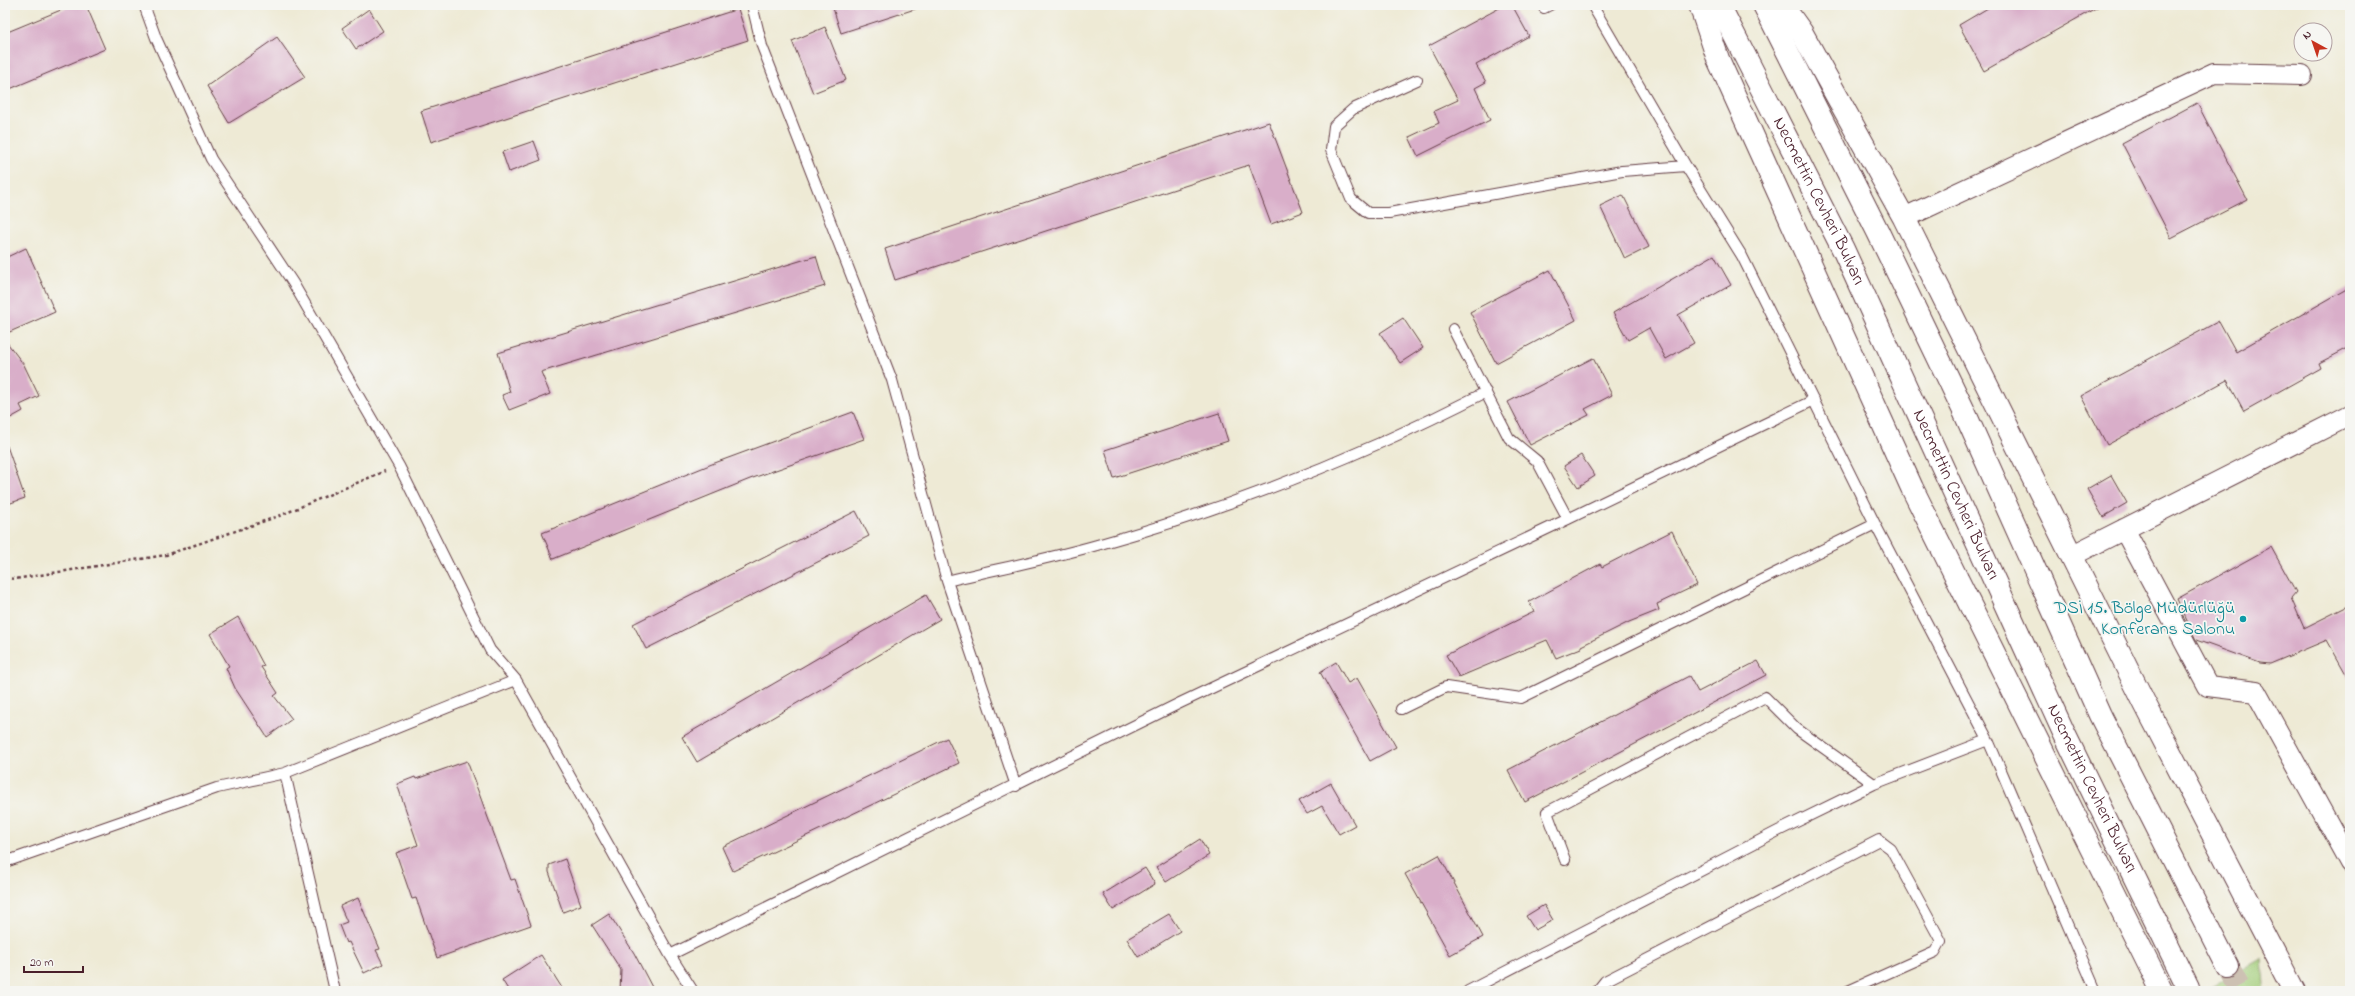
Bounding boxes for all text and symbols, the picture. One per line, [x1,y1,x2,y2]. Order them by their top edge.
north arrow [2293,22,2333,62]
text: N [2299,27,2315,44]
street label: Necmettin Cevheri Bulvarı [1765,113,1871,290]
street label: Necmettin Cevheri Bulvarı [1905,405,2005,584]
place label: DSİ 15. Bölge Müdürlüğü Konferans Salonu [2053,596,2235,643]
marker: DSİ 15. Bölge Müdürlüğü Konferans Salonu [2238,614,2248,624]
street label: Necmettin Cevheri Bulvarı [2040,700,2144,878]
scale bar [24,948,83,974]
text: 20 m [30,954,53,972]

